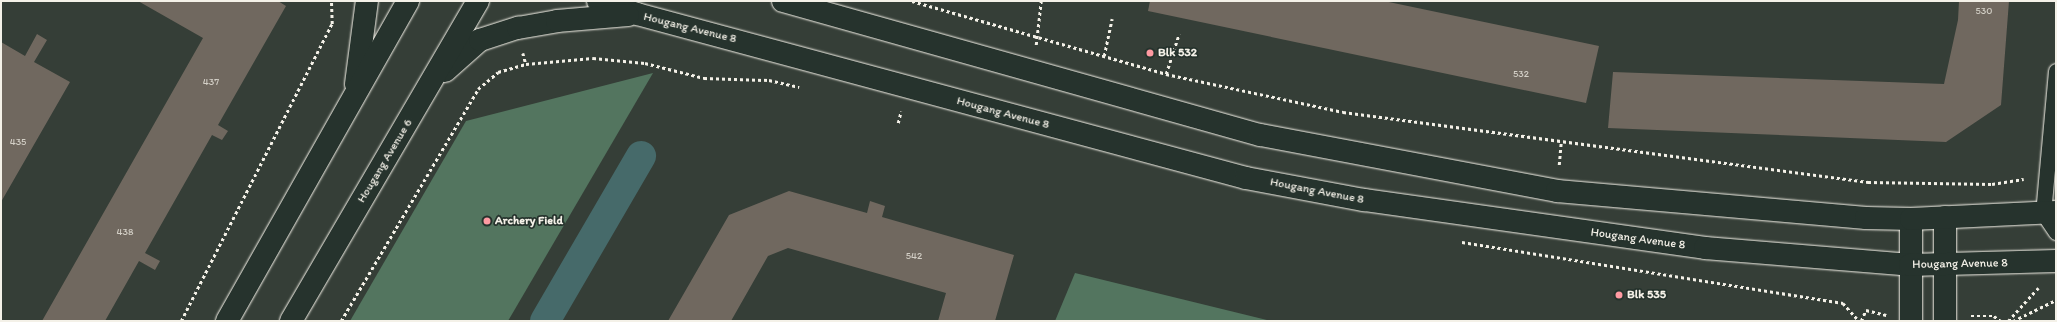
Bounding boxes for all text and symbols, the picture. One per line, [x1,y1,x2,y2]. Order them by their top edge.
house number: 530 [1976,5,1992,17]
street label: Hougang Avenue 8 [642,9,738,47]
place label: Blk 532 [1158,46,1197,60]
marker: Blk 532 [1145,48,1155,58]
house number: 532 [1513,68,1529,80]
house number: 437 [203,76,219,88]
street label: Hougang Avenue 8 [955,94,1051,132]
street label: Hougang Avenue 6 [354,116,416,206]
house number: 435 [10,136,26,148]
street label: Hougang Avenue 8 [1269,175,1365,207]
place label: Archery Field [495,214,563,228]
marker: Archery Field [482,216,492,226]
street label: Hougang Avenue 8 [1590,225,1686,253]
house number: 438 [117,226,133,238]
house number: 542 [906,250,922,262]
street label: Hougang Avenue 8 [1912,256,2008,272]
place label: Blk 535 [1627,288,1666,302]
marker: Blk 535 [1614,290,1624,300]

